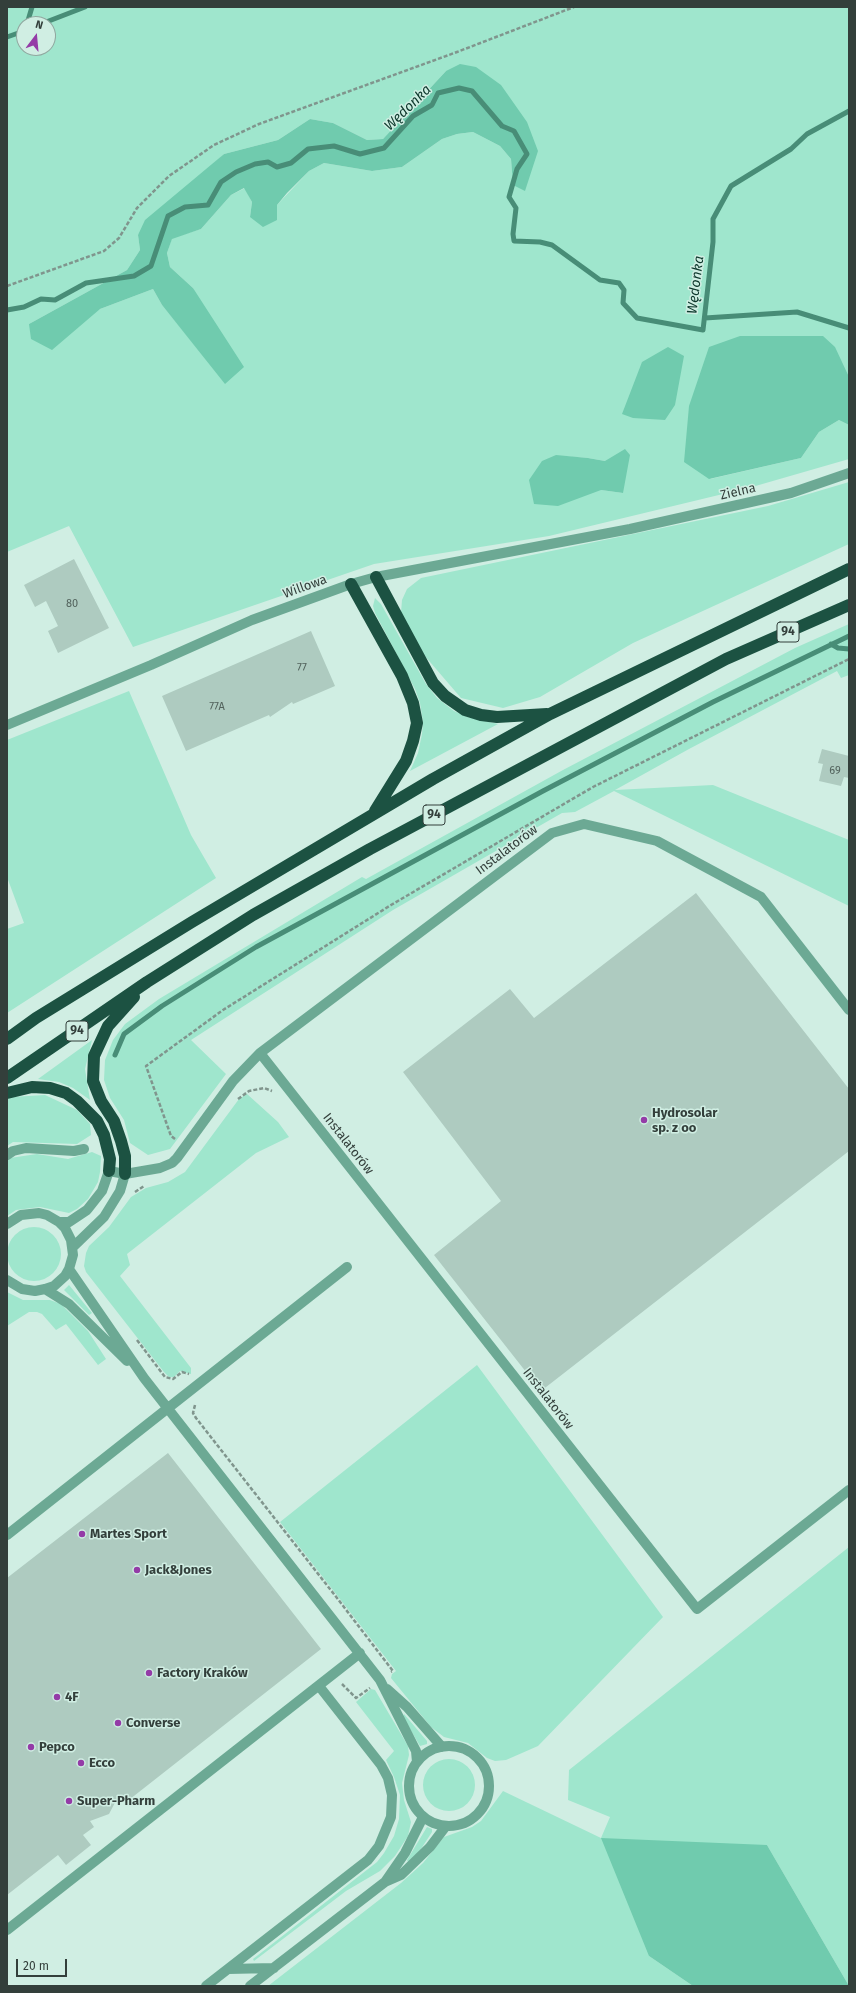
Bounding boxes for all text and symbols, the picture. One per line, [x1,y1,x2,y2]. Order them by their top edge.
north arrow [16,16,56,56]
text: N [34,18,44,32]
water label: Wędonka [381,82,435,134]
water label: Wędonka [684,255,708,315]
street label: Zielna [719,480,757,504]
street label: Willowa [281,572,329,602]
house number: 80 [66,597,78,611]
road number: 94 [777,622,799,642]
house number: 77 [297,661,307,675]
house number: 77A [209,700,225,714]
house number: 69 [829,764,841,778]
road number: 94 [423,805,445,825]
street label: Instalatorów [473,822,541,878]
road number: 94 [66,1021,88,1041]
place label: Hydrosolar sp. z oo [652,1105,718,1136]
street label: Instalatorów [319,1110,377,1178]
marker: Hydrosolar sp. z oo [639,1115,649,1125]
street label: Instalatorów [519,1365,577,1433]
place label: Martes Sport [90,1526,167,1542]
marker: Martes Sport [77,1529,87,1539]
place label: Jack&Jones [145,1562,212,1578]
marker: Jack&Jones [132,1565,142,1575]
place label: Factory Kraków [157,1665,248,1681]
marker: Factory Kraków [144,1668,154,1678]
place label: 4F [65,1689,79,1705]
marker: 4F [52,1692,62,1702]
place label: Converse [126,1715,180,1731]
marker: Converse [113,1718,123,1728]
place label: Pepco [39,1739,75,1755]
marker: Pepco [26,1742,36,1752]
place label: Ecco [89,1755,115,1771]
marker: Ecco [76,1758,86,1768]
place label: Super-Pharm [77,1793,155,1809]
marker: Super-Pharm [64,1796,74,1806]
scale bar [18,1951,69,1977]
text: 20 m [23,1959,49,1973]

